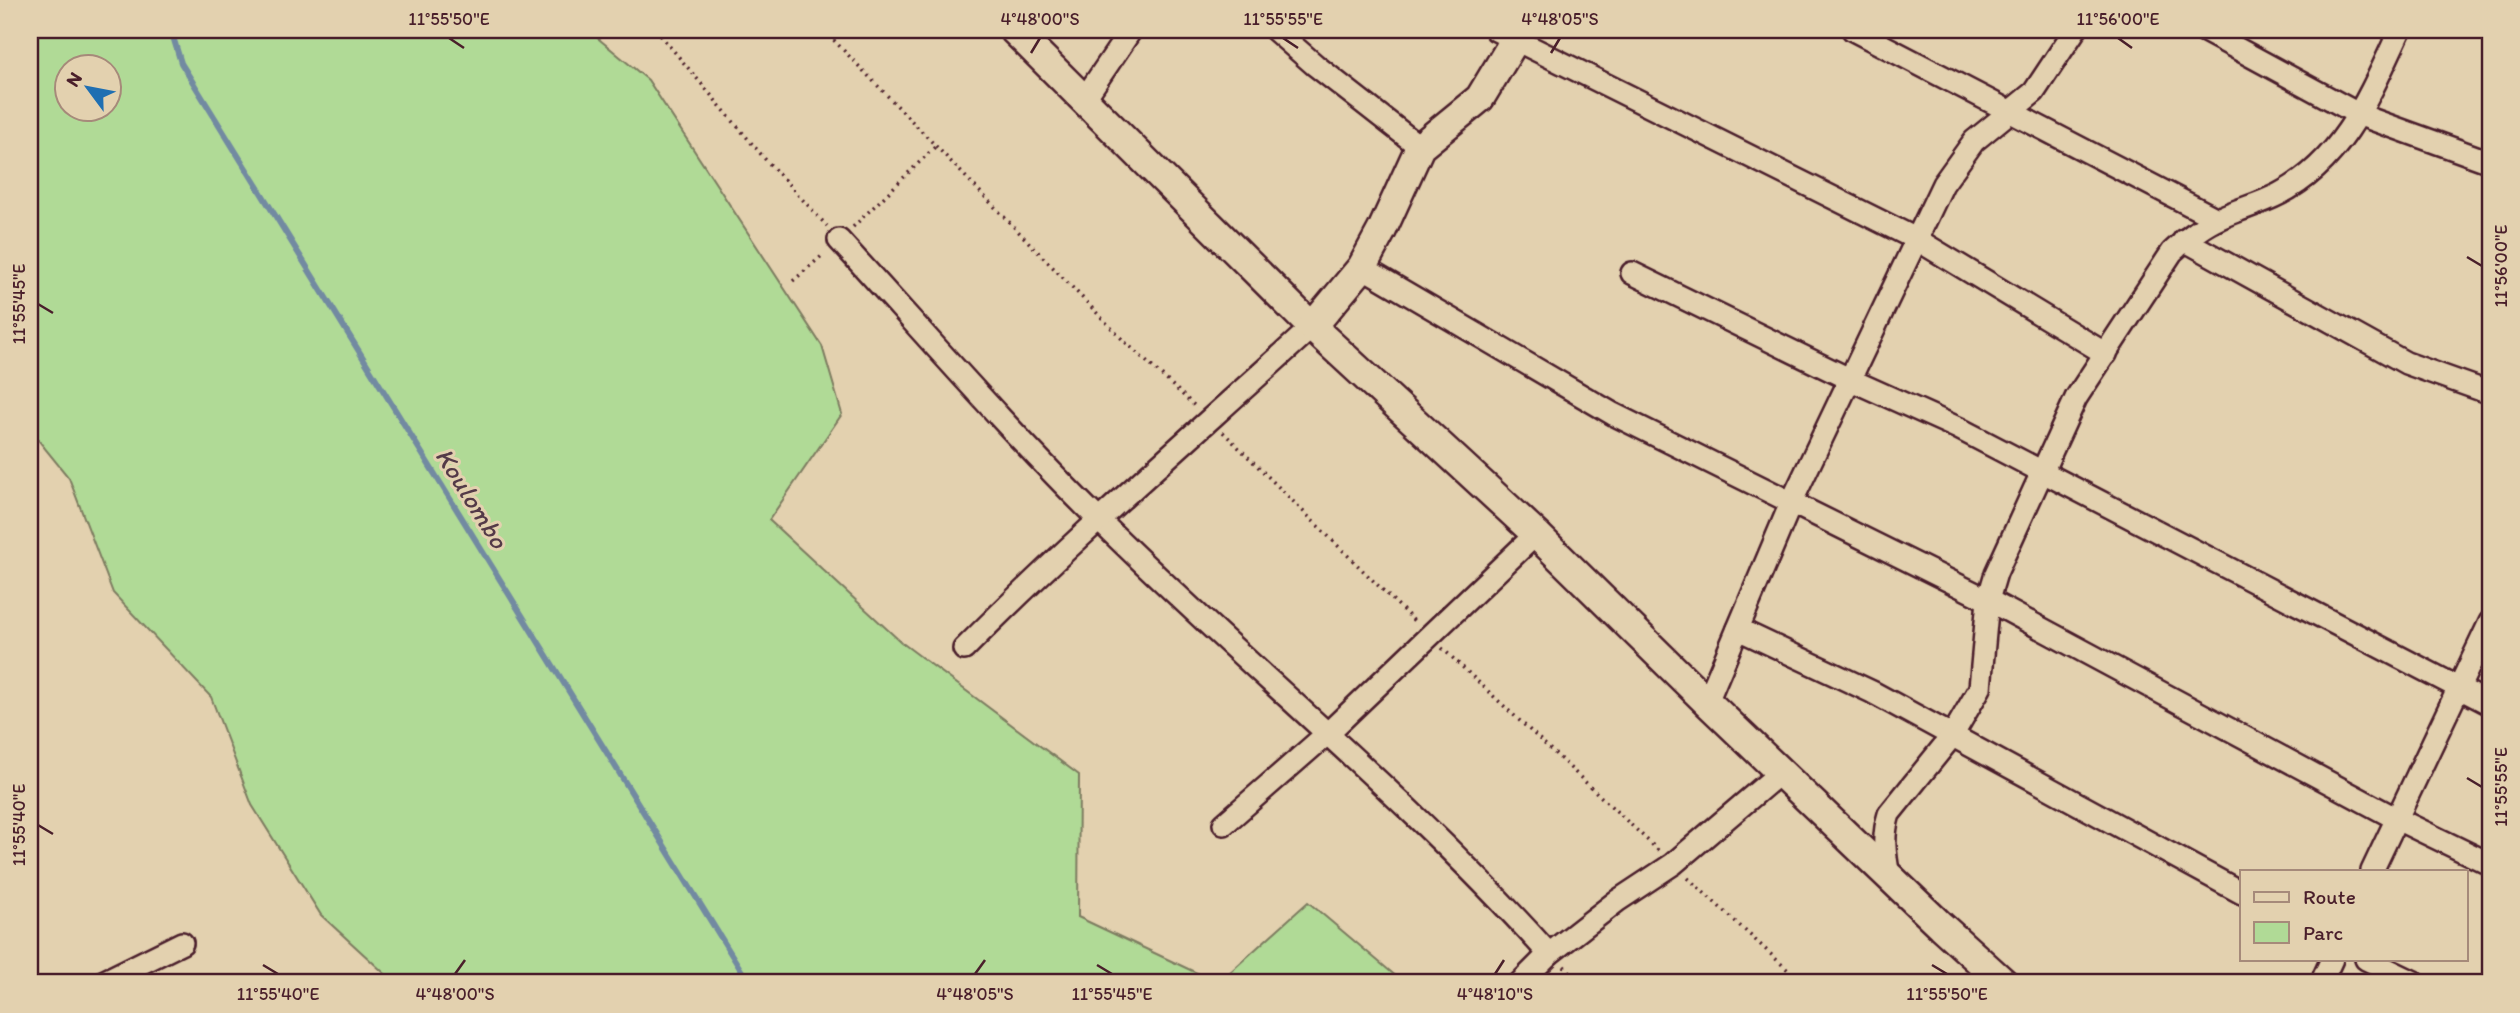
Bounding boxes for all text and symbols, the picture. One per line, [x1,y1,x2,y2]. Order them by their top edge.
text: 11°55'50"E [408,8,490,30]
text: 4°48'00"S [1000,8,1080,30]
text: 11°55'55"E [1243,8,1323,30]
text: 4°48'05"S [1521,8,1599,30]
text: 11°56'00"E [2076,8,2160,30]
north arrow [52,52,122,122]
text: N [61,68,87,91]
text: 11°56'00"E [2490,224,2512,308]
text: 11°55'45"E [8,263,30,345]
water label: Koulombo [429,442,516,555]
text: 11°55'55"E [2490,747,2512,827]
text: 11°55'40"E [8,784,30,866]
legend [2240,870,2468,960]
text: Route [2303,884,2356,909]
text: Parc [2303,920,2343,945]
text: 11°55'40"E [237,983,319,1005]
text: 4°48'00"S [415,983,495,1005]
text: 4°48'05"S [936,983,1014,1005]
text: 11°55'45"E [1071,983,1153,1005]
text: 4°48'10"S [1457,983,1533,1005]
text: 11°55'50"E [1906,983,1988,1005]

